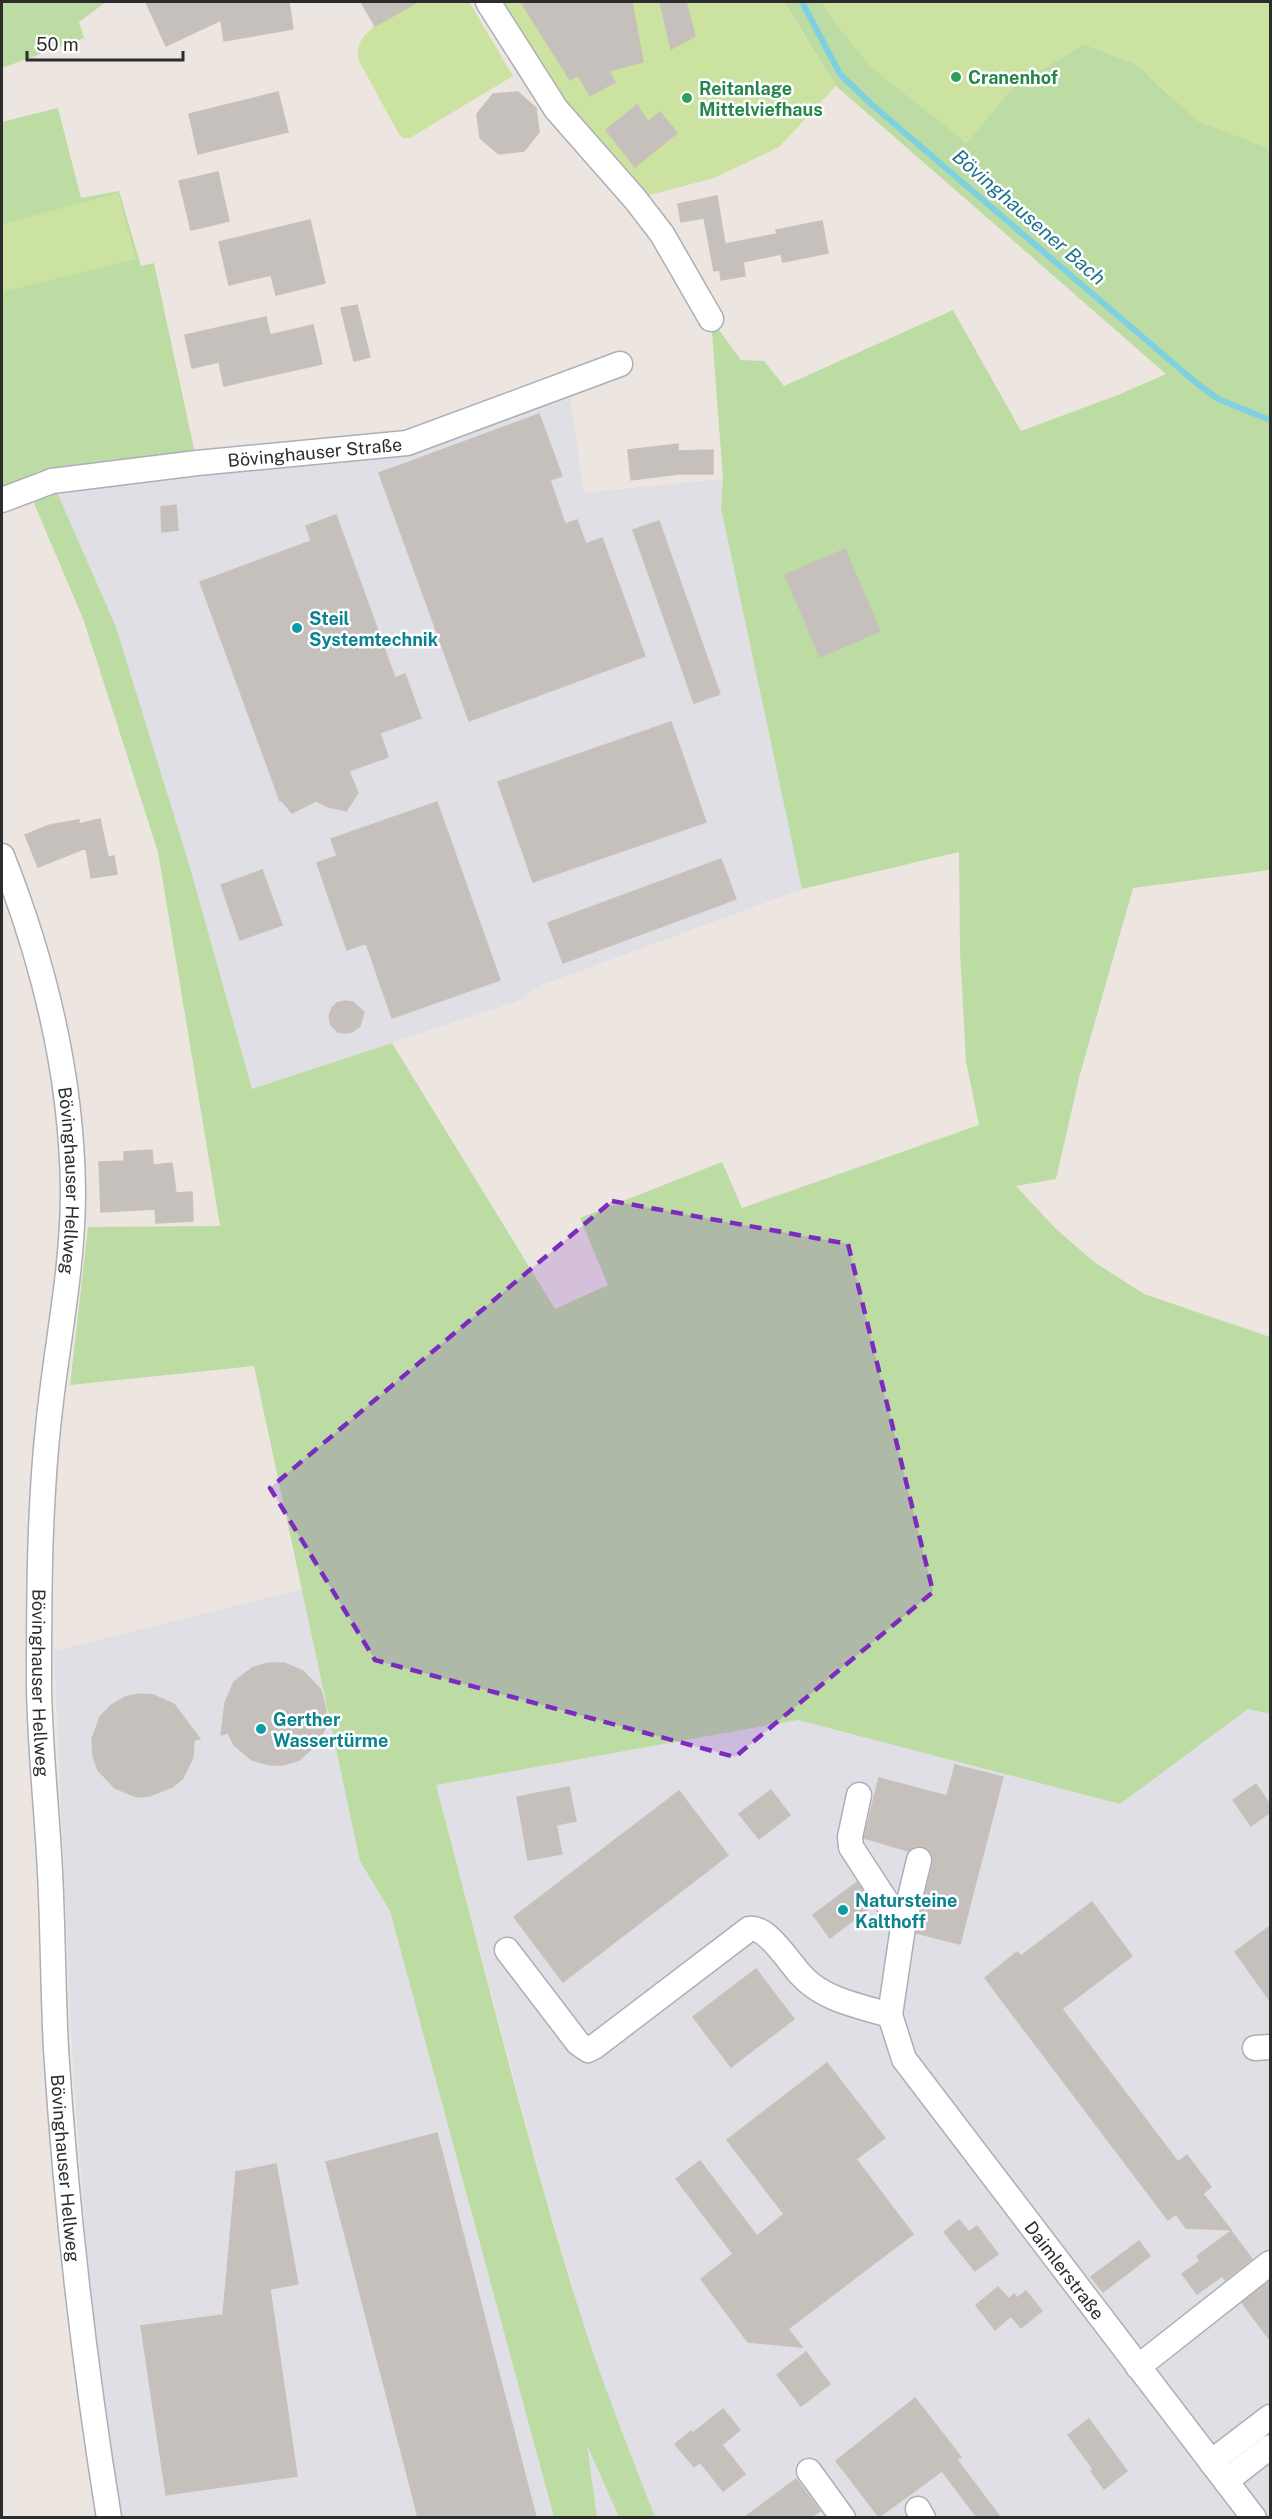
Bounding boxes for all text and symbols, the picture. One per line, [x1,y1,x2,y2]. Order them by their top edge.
scale bar [27,24,183,62]
text: 50 m [36,34,79,55]
place label: Cranenhof [968,67,1058,88]
marker: Cranenhof [949,70,963,84]
place label: Reitanlage Mittelviefhaus [699,78,823,120]
marker: Reitanlage Mittelviefhaus [680,91,694,105]
water label: Bövinghausener Bach [948,144,1110,290]
street label: Bövinghauser Straße [227,433,403,471]
place label: Steil Systemtechnik [309,608,439,650]
marker: Steil Systemtechnik [290,621,304,635]
street label: Bövinghauser Hellweg [55,1085,84,1276]
street label: Bövinghauser Hellweg [28,1589,54,1778]
place label: Gerther Wassertürme [273,1709,388,1751]
marker: Gerther Wassertürme [254,1722,268,1736]
place label: Natursteine Kalthoff [855,1890,957,1932]
marker: Natursteine Kalthoff [836,1903,850,1917]
street label: Bövinghauser Hellweg [47,2073,85,2263]
street label: Daimlerstraße [1021,2217,1109,2323]

